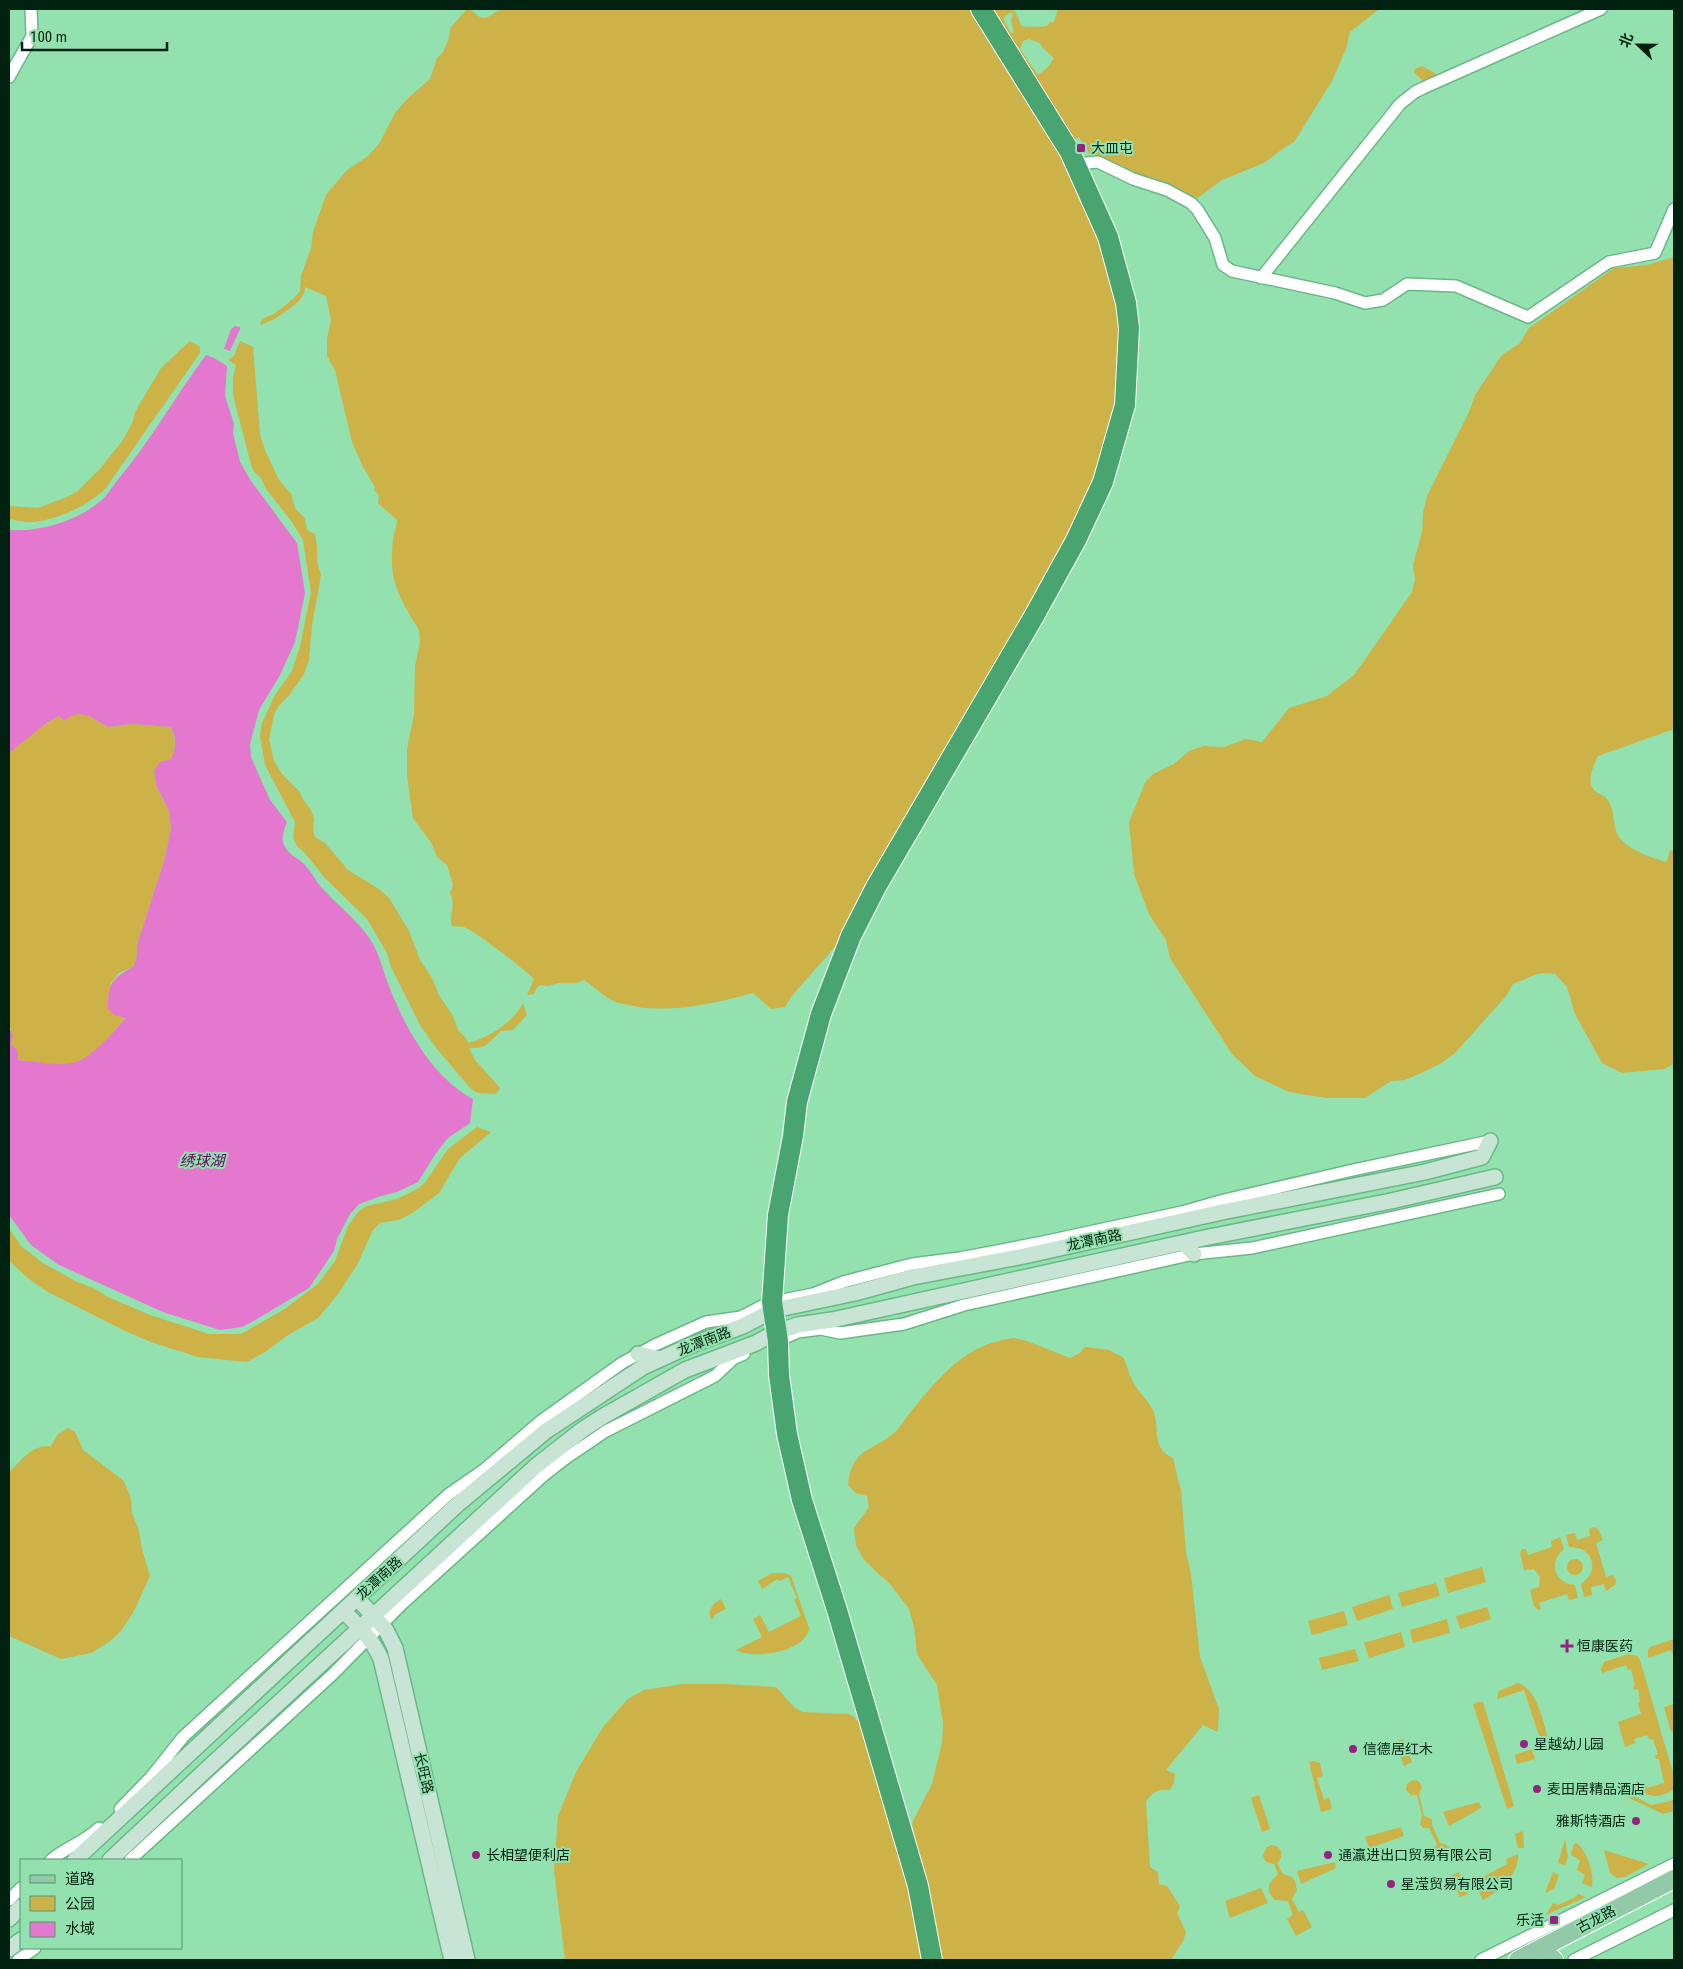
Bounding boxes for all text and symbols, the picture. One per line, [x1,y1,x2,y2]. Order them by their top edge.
scale bar [22,20,168,52]
north arrow [1613,20,1663,70]
text: 100 m [30,28,67,46]
text: 北 [1616,31,1636,50]
place label: 大皿屯 [1091,140,1133,156]
marker: 大皿屯 [1075,142,1087,154]
water label: 绣球湖 [179,1152,226,1170]
street label: 龙潭南路 [1065,1226,1123,1254]
street label: 龙潭南路 [675,1323,733,1359]
street label: 龙潭南路 [353,1553,405,1603]
place label: 恒康医药 [1577,1638,1633,1654]
marker: 恒康医药 [1561,1640,1573,1652]
place label: 星越幼儿园 [1534,1736,1604,1752]
marker: 星越幼儿园 [1518,1738,1530,1750]
place label: 信德居红木 [1363,1741,1433,1757]
marker: 信德居红木 [1347,1743,1359,1755]
street label: 长旺路 [411,1751,437,1795]
place label: 麦田居精品酒店 [1547,1781,1645,1797]
marker: 麦田居精品酒店 [1531,1783,1543,1795]
place label: 雅斯特酒店 [1556,1813,1626,1829]
marker: 雅斯特酒店 [1630,1815,1642,1827]
place label: 长相望便利店 [486,1847,570,1863]
place label: 通瀛进出口贸易有限公司 [1338,1847,1492,1863]
marker: 长相望便利店 [470,1849,482,1861]
marker: 通瀛进出口贸易有限公司 [1322,1849,1334,1861]
legend [20,1859,182,1949]
text: 道路 [65,1870,95,1888]
place label: 星滢贸易有限公司 [1401,1876,1513,1892]
marker: 星滢贸易有限公司 [1385,1878,1397,1890]
text: 公园 [65,1895,95,1913]
street label: 古龙路 [1574,1902,1618,1936]
place label: 乐活 [1516,1912,1544,1928]
marker: 乐活 [1548,1914,1560,1926]
text: 水域 [65,1920,95,1938]

